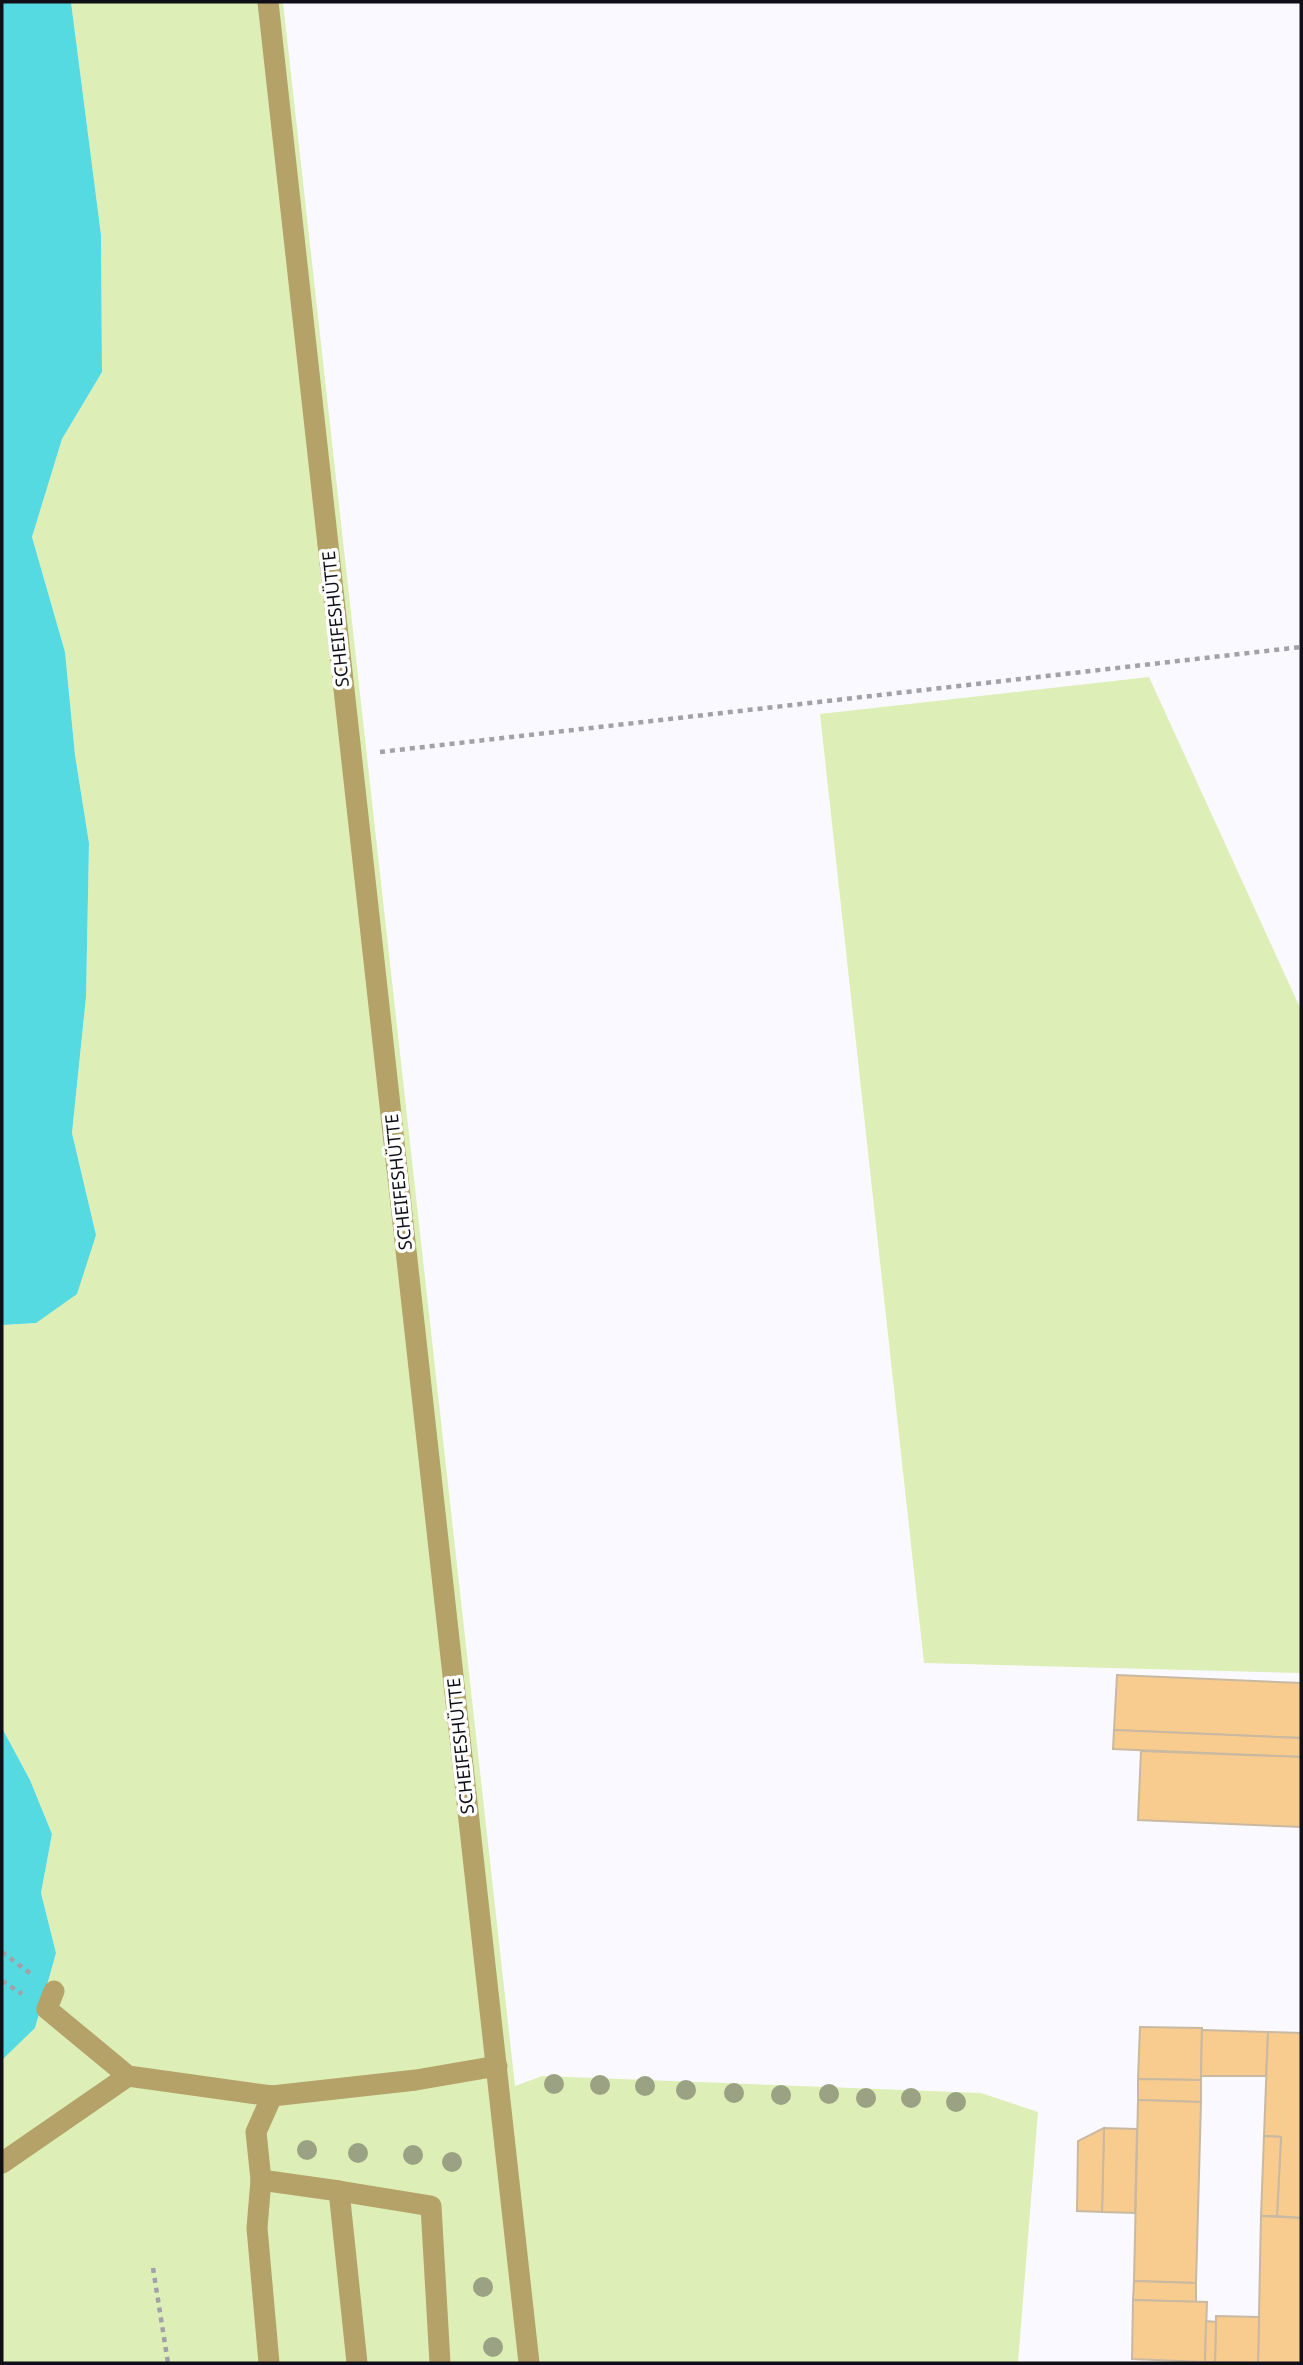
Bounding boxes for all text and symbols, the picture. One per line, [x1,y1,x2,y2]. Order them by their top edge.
street label: SCHEIFESHÜTTE [316,550,354,688]
street label: SCHEIFESHÜTTE [379,1113,417,1251]
street label: SCHEIFESHÜTTE [441,1677,479,1815]

